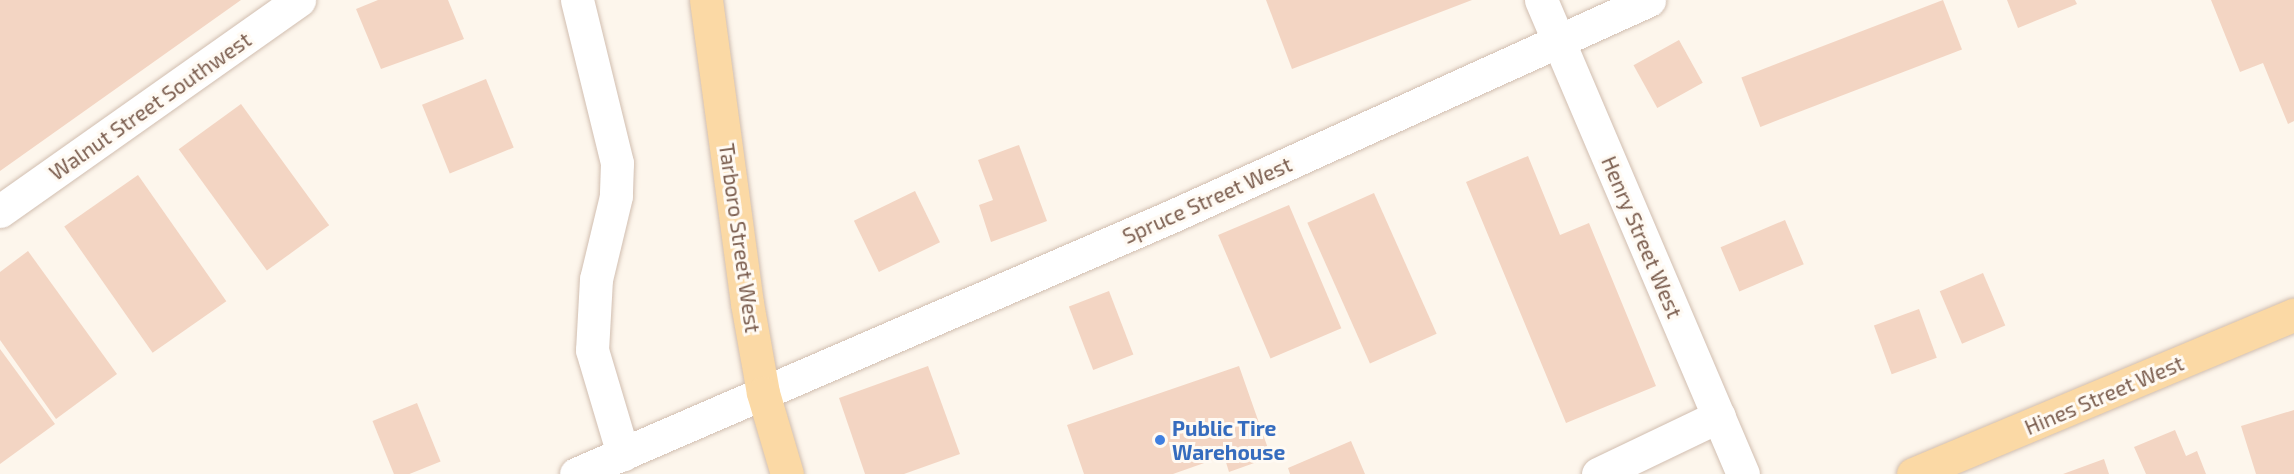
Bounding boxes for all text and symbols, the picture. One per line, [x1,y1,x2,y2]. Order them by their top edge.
street label: Walnut Street Southwest [44,27,256,185]
street label: Tarboro Street West [714,142,766,334]
street label: Spruce Street West [1118,151,1296,249]
street label: Henry Street West [1596,152,1688,322]
street label: Hines Street West [2021,350,2187,440]
place label: Public Tire Warehouse [1172,415,1285,465]
marker: Public Tire Warehouse [1153,433,1167,447]

